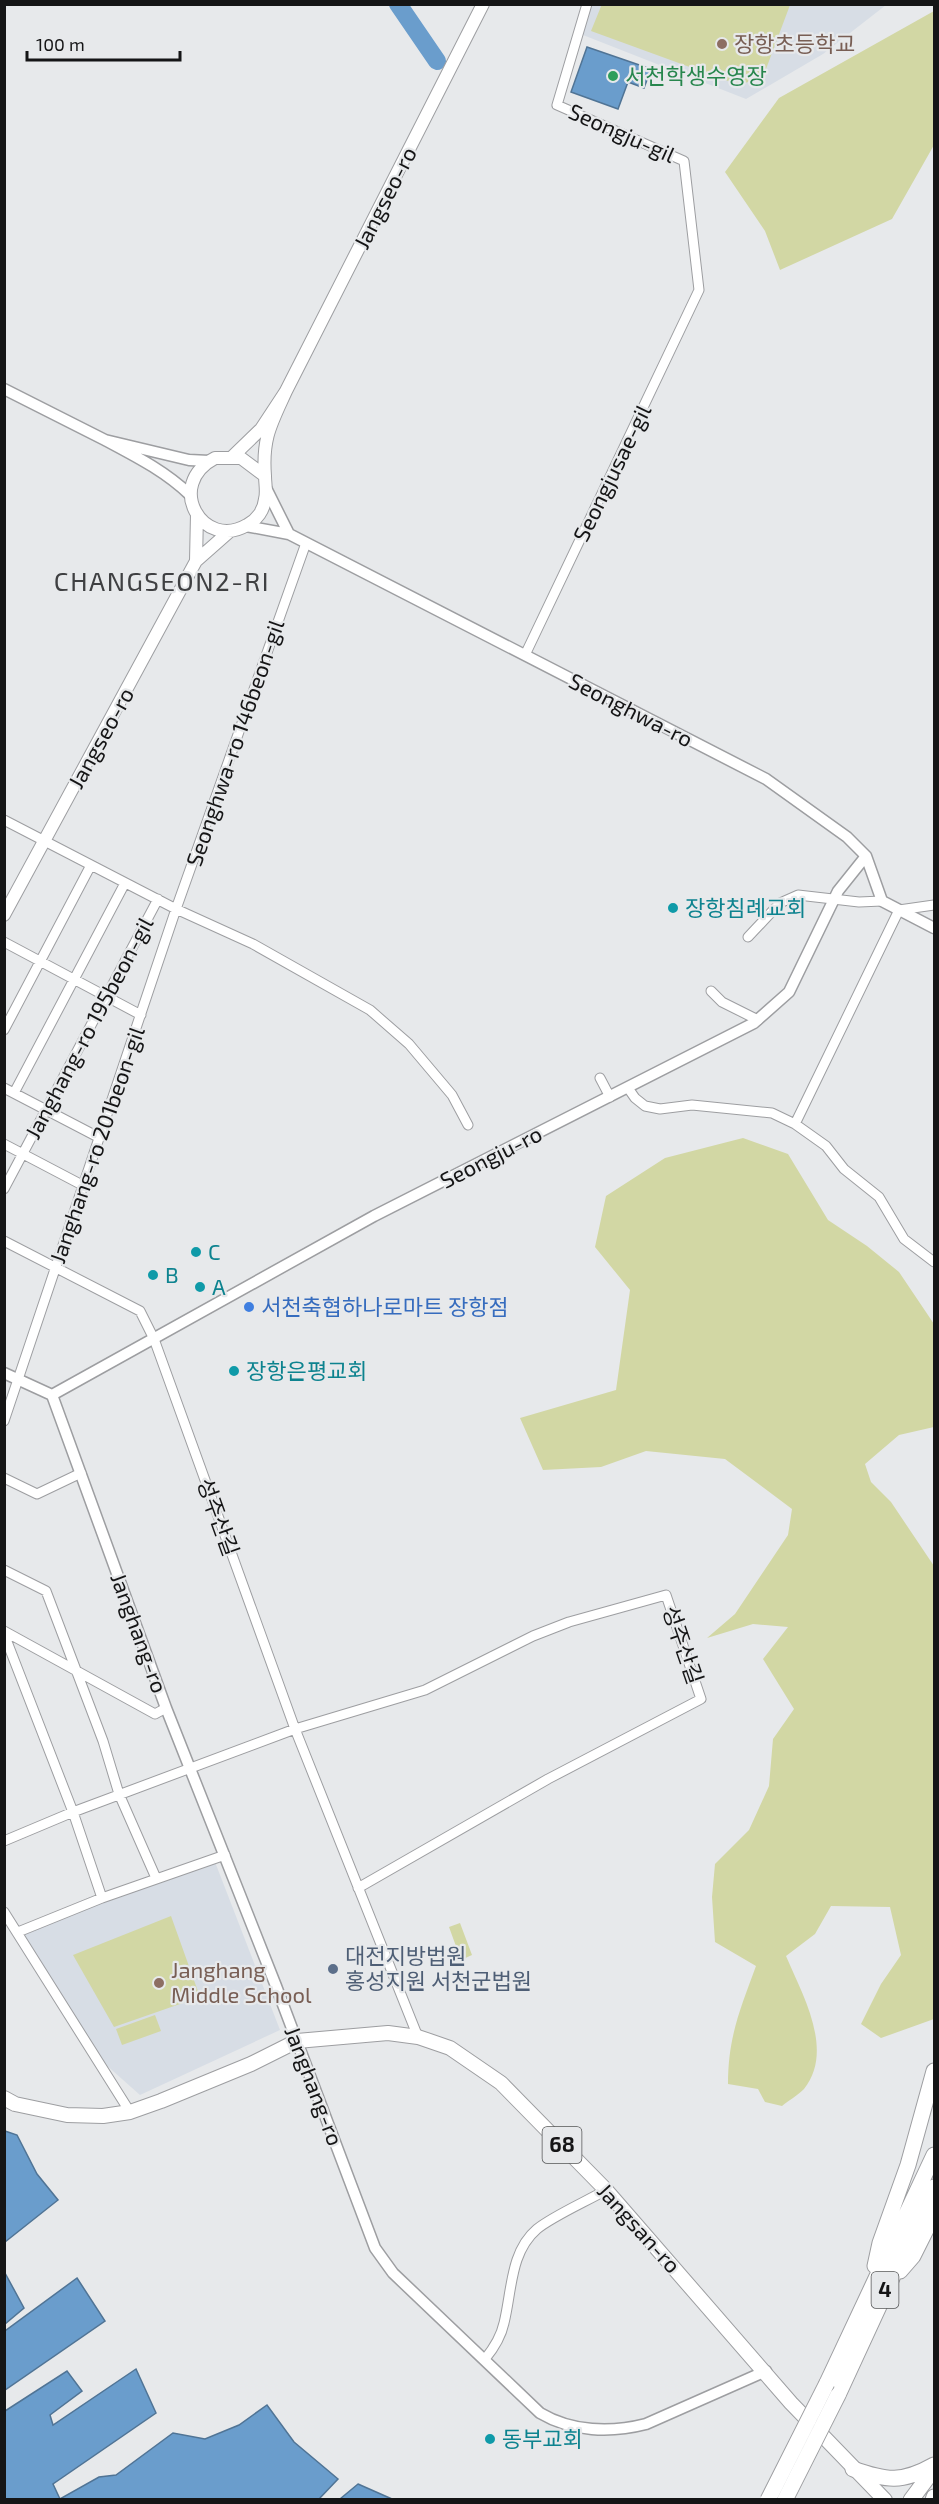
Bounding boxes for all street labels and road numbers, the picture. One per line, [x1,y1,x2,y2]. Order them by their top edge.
street label: Seongju-gil [565,97,680,168]
street label: Jangseo-ro [347,142,421,253]
street label: Seongjusae-gil [567,400,657,546]
street label: Seonghwa-ro 146beon-gil [180,616,289,869]
street label: Seonghwa-ro [565,667,698,751]
street label: Jangseo-ro [62,683,138,792]
street label: Janghang-ro 195beon-gil [19,912,158,1143]
street label: Janghang-ro 201beon-gil [43,1023,149,1266]
street label: Seongju-ro [435,1119,546,1194]
street label: 성주산길 [193,1474,245,1559]
street label: Janghang-ro [106,1569,174,1696]
street label: 성주산길 [658,1602,709,1687]
street label: Janghang-ro [280,2022,350,2149]
road number: 68 [542,2127,582,2163]
street label: Jangsan-ro [593,2177,687,2277]
road number: 4 [872,2272,898,2308]

